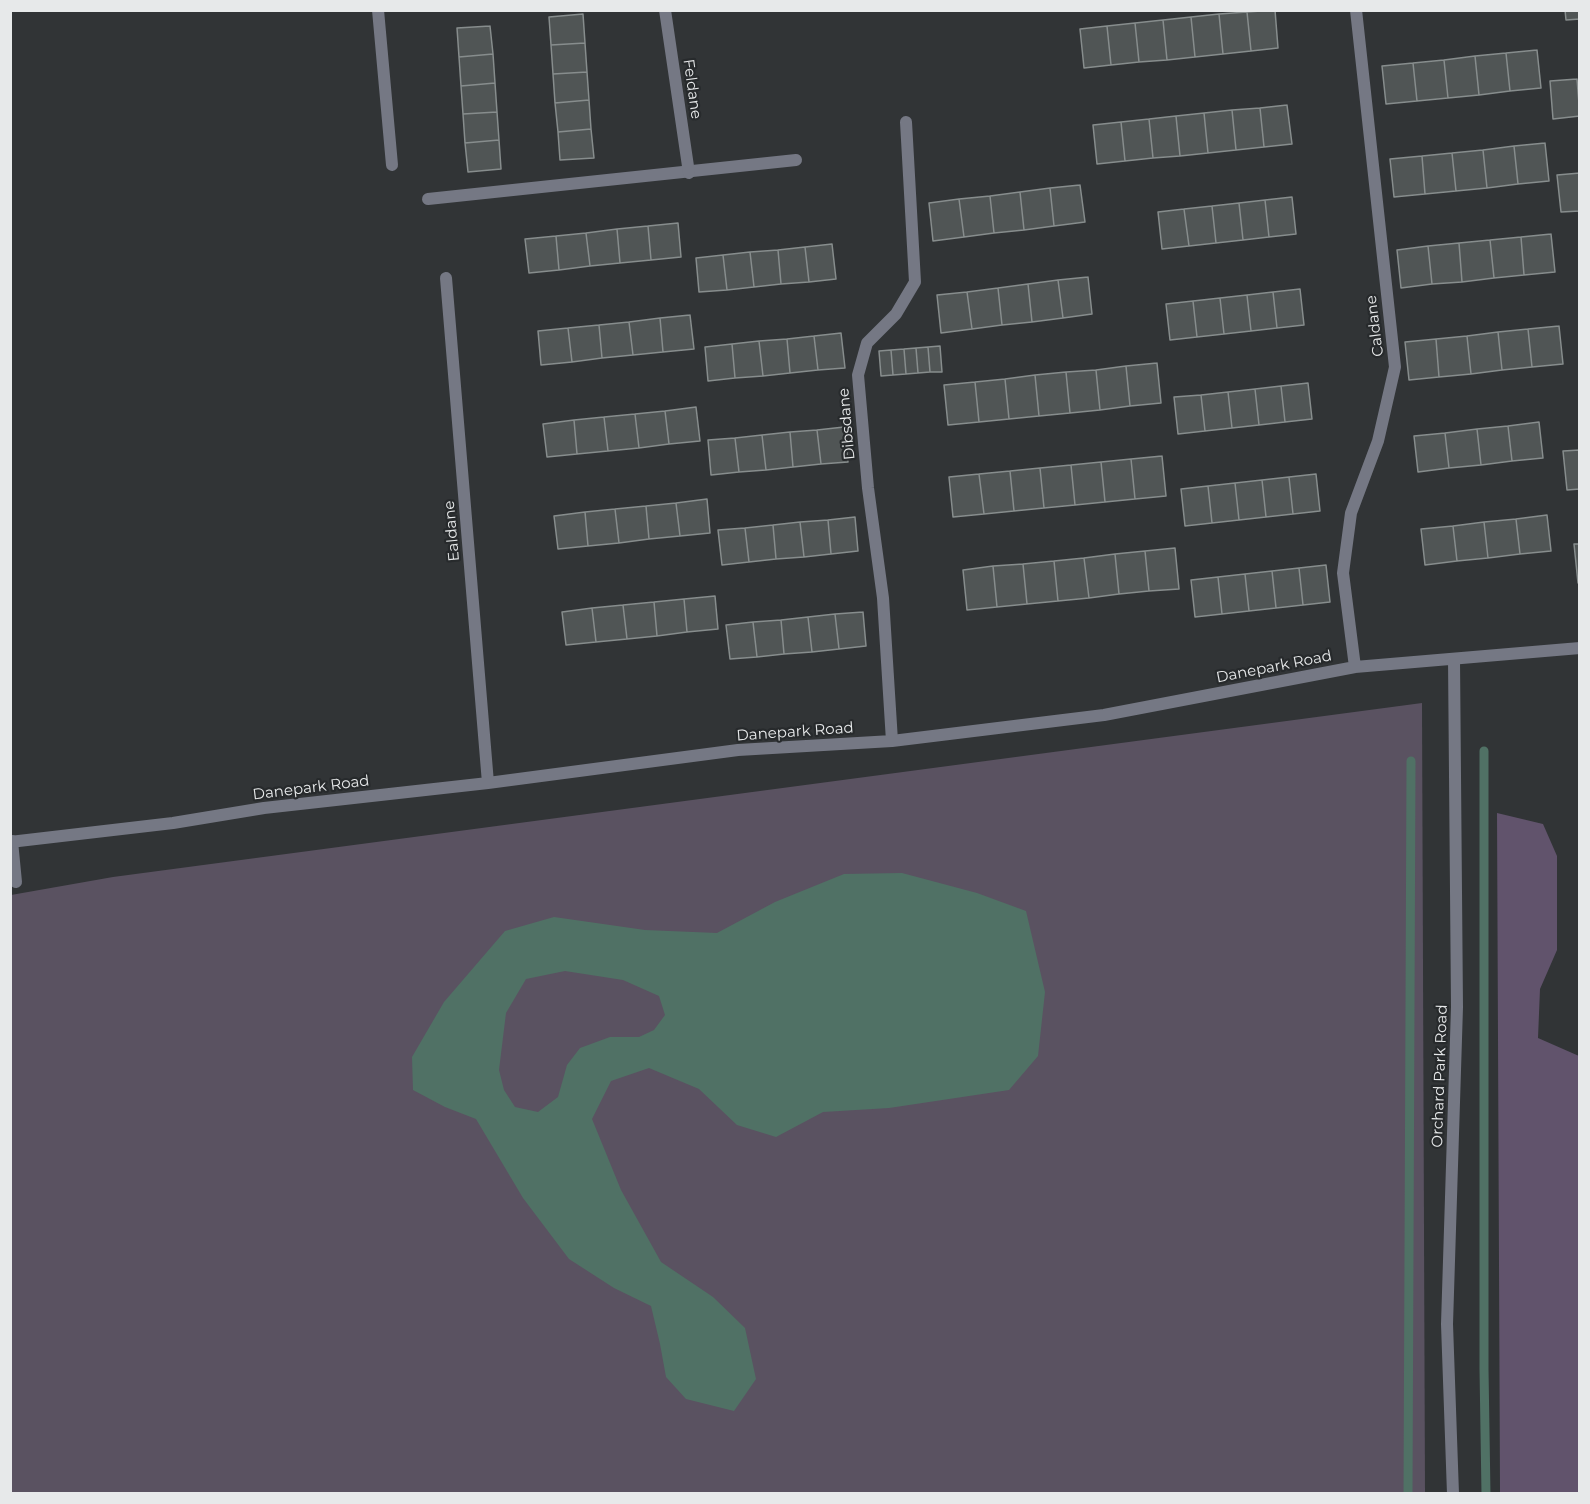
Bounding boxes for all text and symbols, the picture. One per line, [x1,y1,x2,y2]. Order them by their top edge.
street label: Feldane [679,58,705,120]
street label: Caldane [1362,294,1388,358]
street label: Dibsdane [835,387,859,461]
street label: Ealdane [440,500,464,562]
street label: Danepark Road [1215,647,1333,687]
street label: Danepark Road [736,719,854,745]
street label: Danepark Road [252,772,370,804]
street label: Orchard Park Road [1429,1004,1451,1148]

